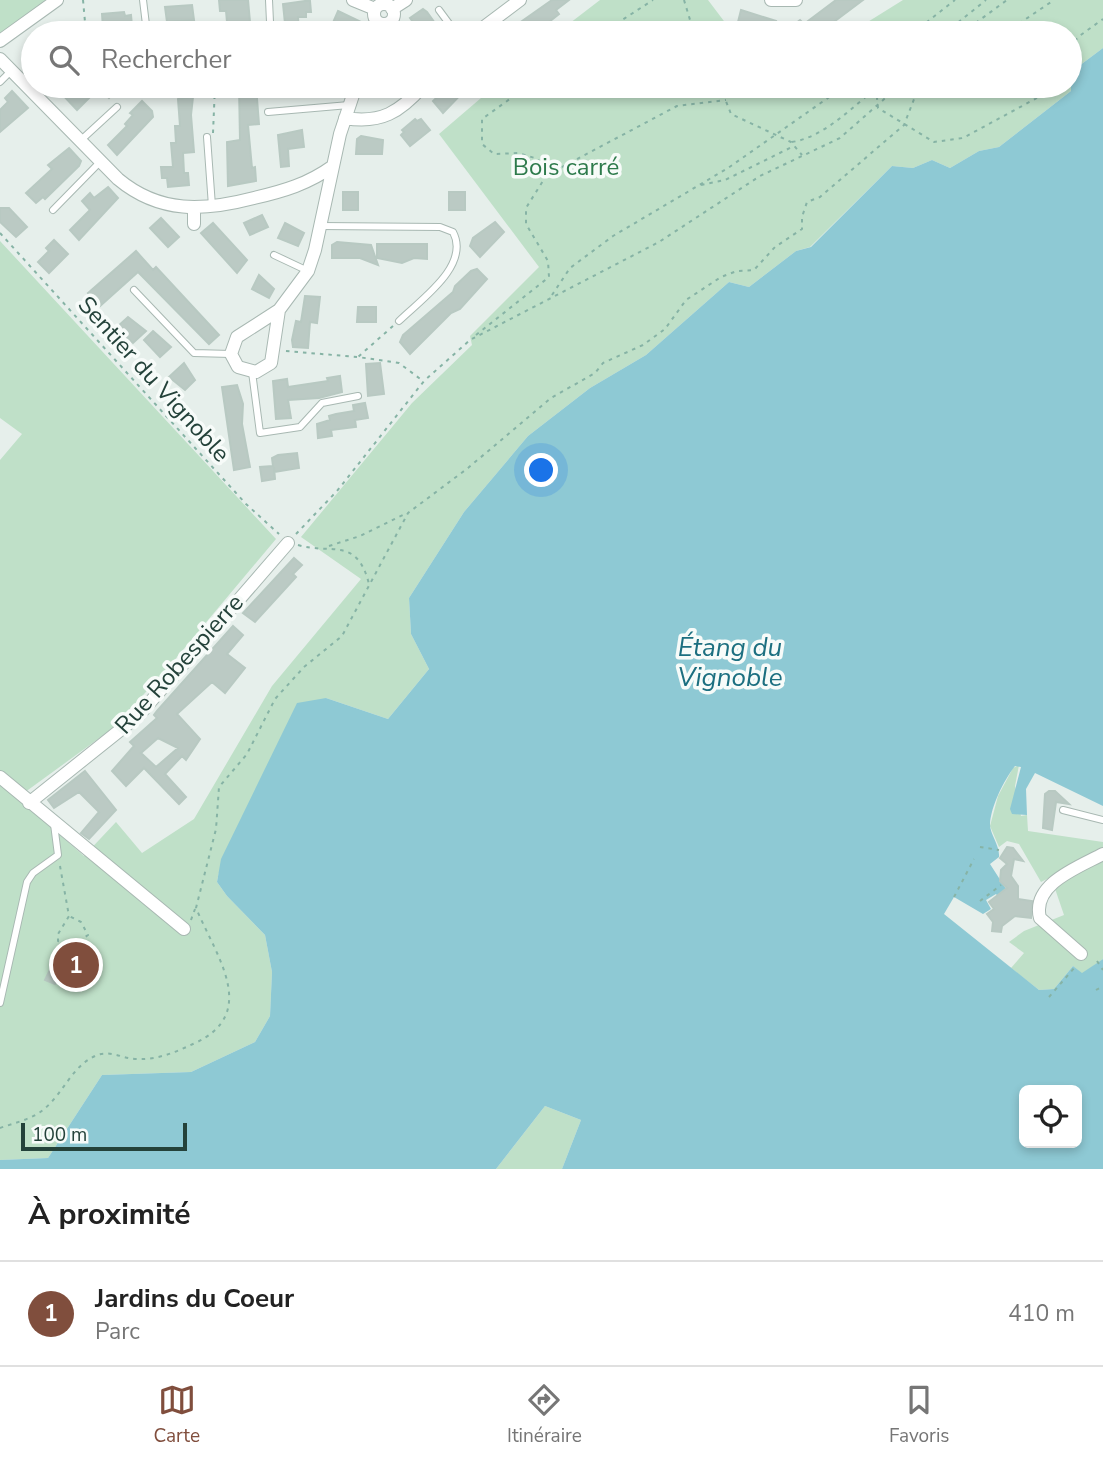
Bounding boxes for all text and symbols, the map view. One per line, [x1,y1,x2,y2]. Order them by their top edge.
search box [21,21,1082,98]
icon: search [45,41,83,79]
text: Rechercher [101,42,232,77]
park label: Bois carré [513,151,619,183]
street label: Sentier du Vignoble [71,289,237,469]
your location [524,453,558,487]
street label: Rue Robespierre [108,587,250,741]
water label: Étang du Vignoble [678,630,783,695]
pin: 1 [53,939,99,991]
map controls [1019,1085,1082,1148]
button: locate [1019,1085,1082,1148]
scale bar [21,1120,187,1152]
text: 100 m [32,1122,87,1148]
text: À proximité [28,1194,190,1235]
text: Jardins du Coeur [95,1281,294,1316]
text: 1 [44,1298,58,1329]
text: 410 m [1008,1298,1075,1329]
text: Parc [95,1316,140,1347]
tab: Carte [154,1381,200,1449]
tab: Itinéraire [507,1381,582,1449]
tab: Favoris [889,1381,949,1449]

